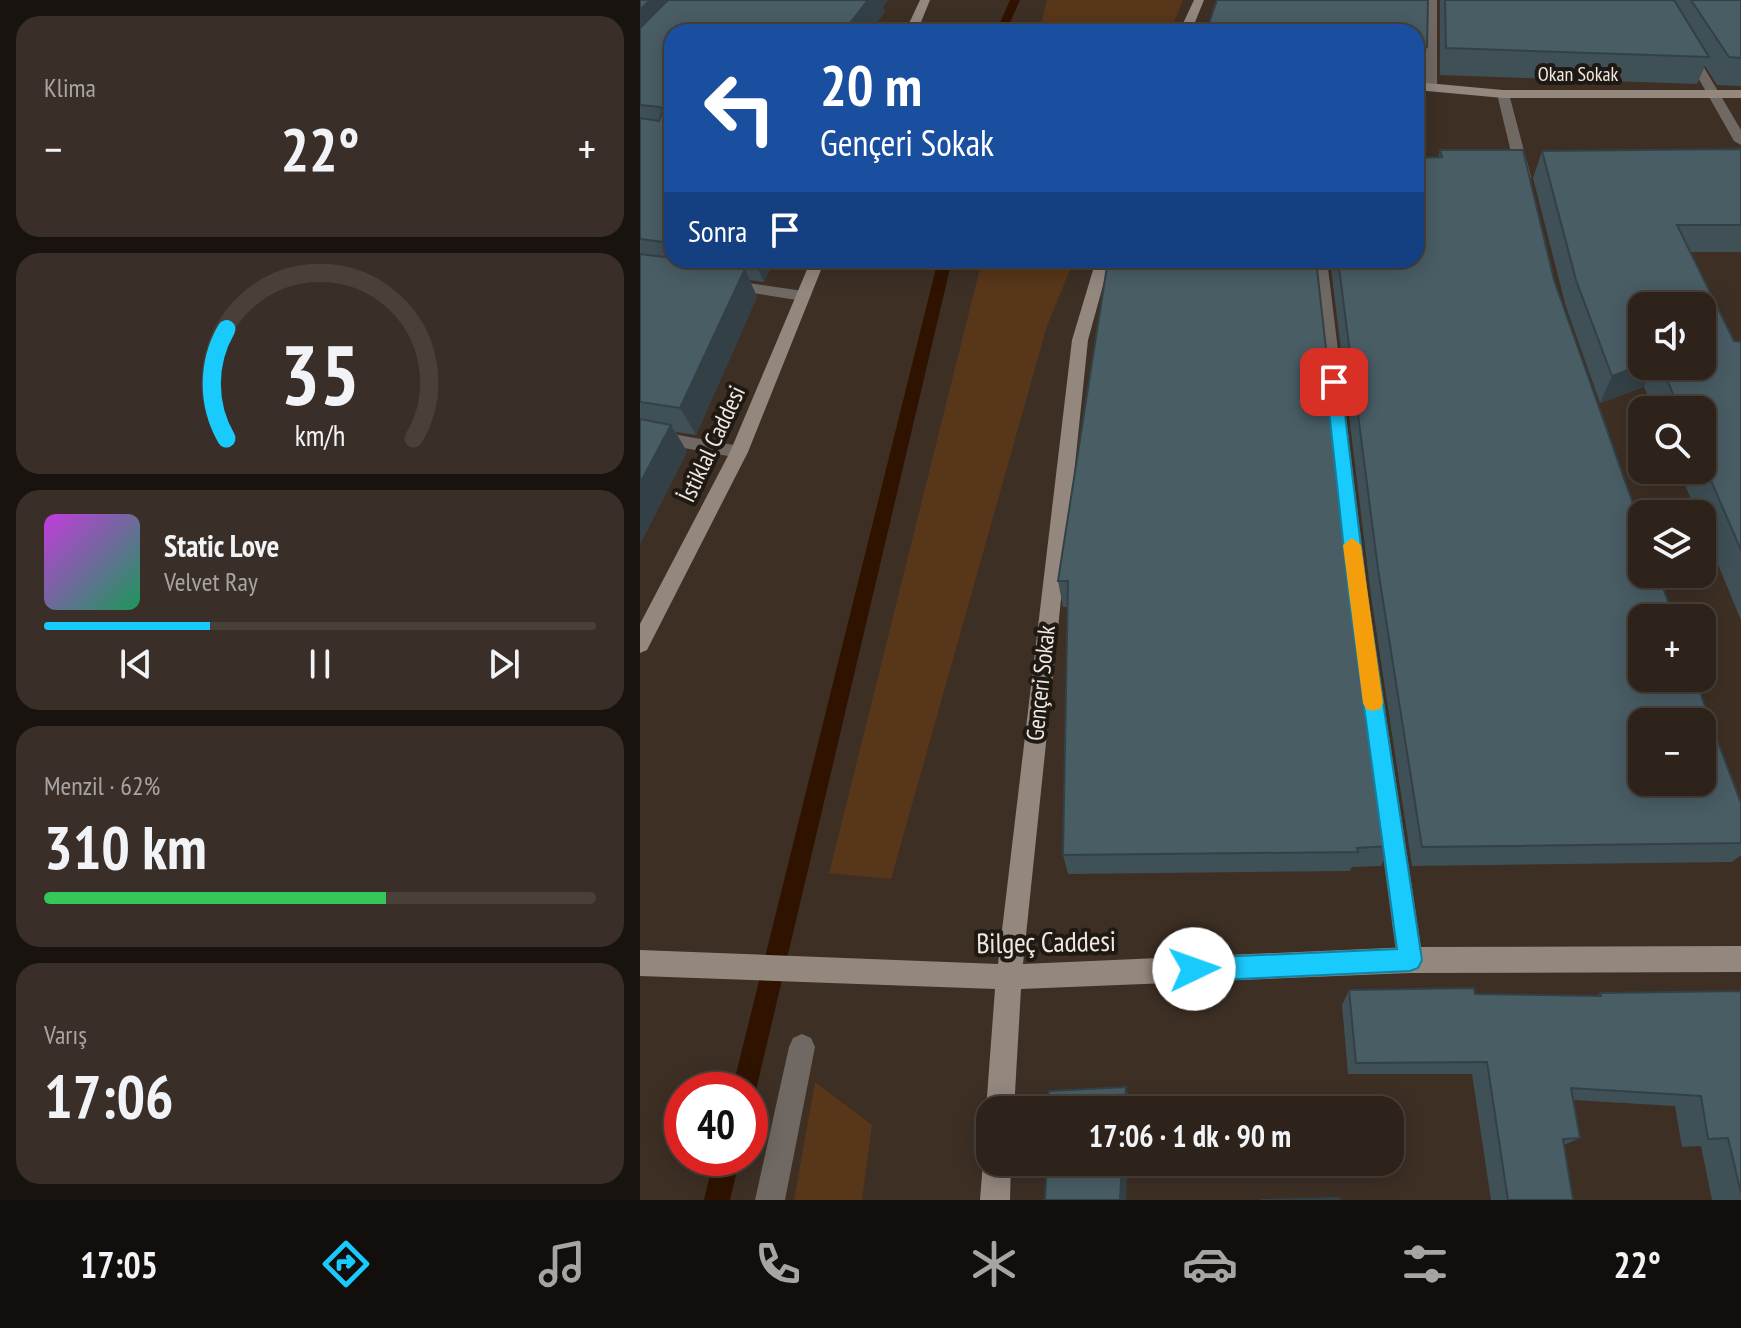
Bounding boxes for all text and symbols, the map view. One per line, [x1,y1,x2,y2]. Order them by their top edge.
text: 20 m [820,49,922,121]
icon: left [688,56,792,160]
street label: Okan Sokak [1538,61,1618,87]
text: Klima [44,71,96,104]
text: 22° [280,110,360,188]
text: Gençeri Sokak [820,119,994,166]
text: − [44,120,62,177]
text: + [578,120,596,177]
icon: arrive [763,208,807,252]
text: Sonra [688,211,747,250]
map controls [1628,292,1716,796]
button: sound [1628,292,1716,380]
text: 35 [280,320,360,428]
pin [1300,348,1368,416]
icon: arrive [1312,360,1356,404]
street label: İstiklal Caddesi [671,381,752,507]
button: search [1628,396,1716,484]
text: km/h [295,417,345,454]
button: layers [1628,500,1716,588]
text: Static Love [164,526,279,565]
text: Velvet Ray [164,565,258,598]
button: + [1628,604,1716,692]
street label: Gençeri Sokak [1019,623,1062,742]
icon: previous [114,642,158,686]
icon: pause [298,642,342,686]
icon: next [482,642,526,686]
button: − [1628,708,1716,796]
text: Menzil · 62% [44,769,160,802]
text: 310 km [44,808,207,886]
street label: Bilgeç Caddesi [976,922,1116,961]
position arrow [1152,927,1236,1011]
text: Varış [44,1018,87,1051]
text: 17:06 [44,1057,174,1135]
speed limit sign: 40 [664,1072,768,1176]
text: 17:06 · 1 dk · 90 m [1089,1116,1291,1155]
icon: directions [318,1236,374,1292]
icon: music [534,1236,590,1292]
icon: phone [750,1236,806,1292]
icon: climate [966,1236,1022,1292]
icon: car [1182,1236,1238,1292]
icon: filters [1397,1236,1453,1292]
text: 17:05 [80,1241,158,1288]
text: 22° [1613,1241,1661,1288]

